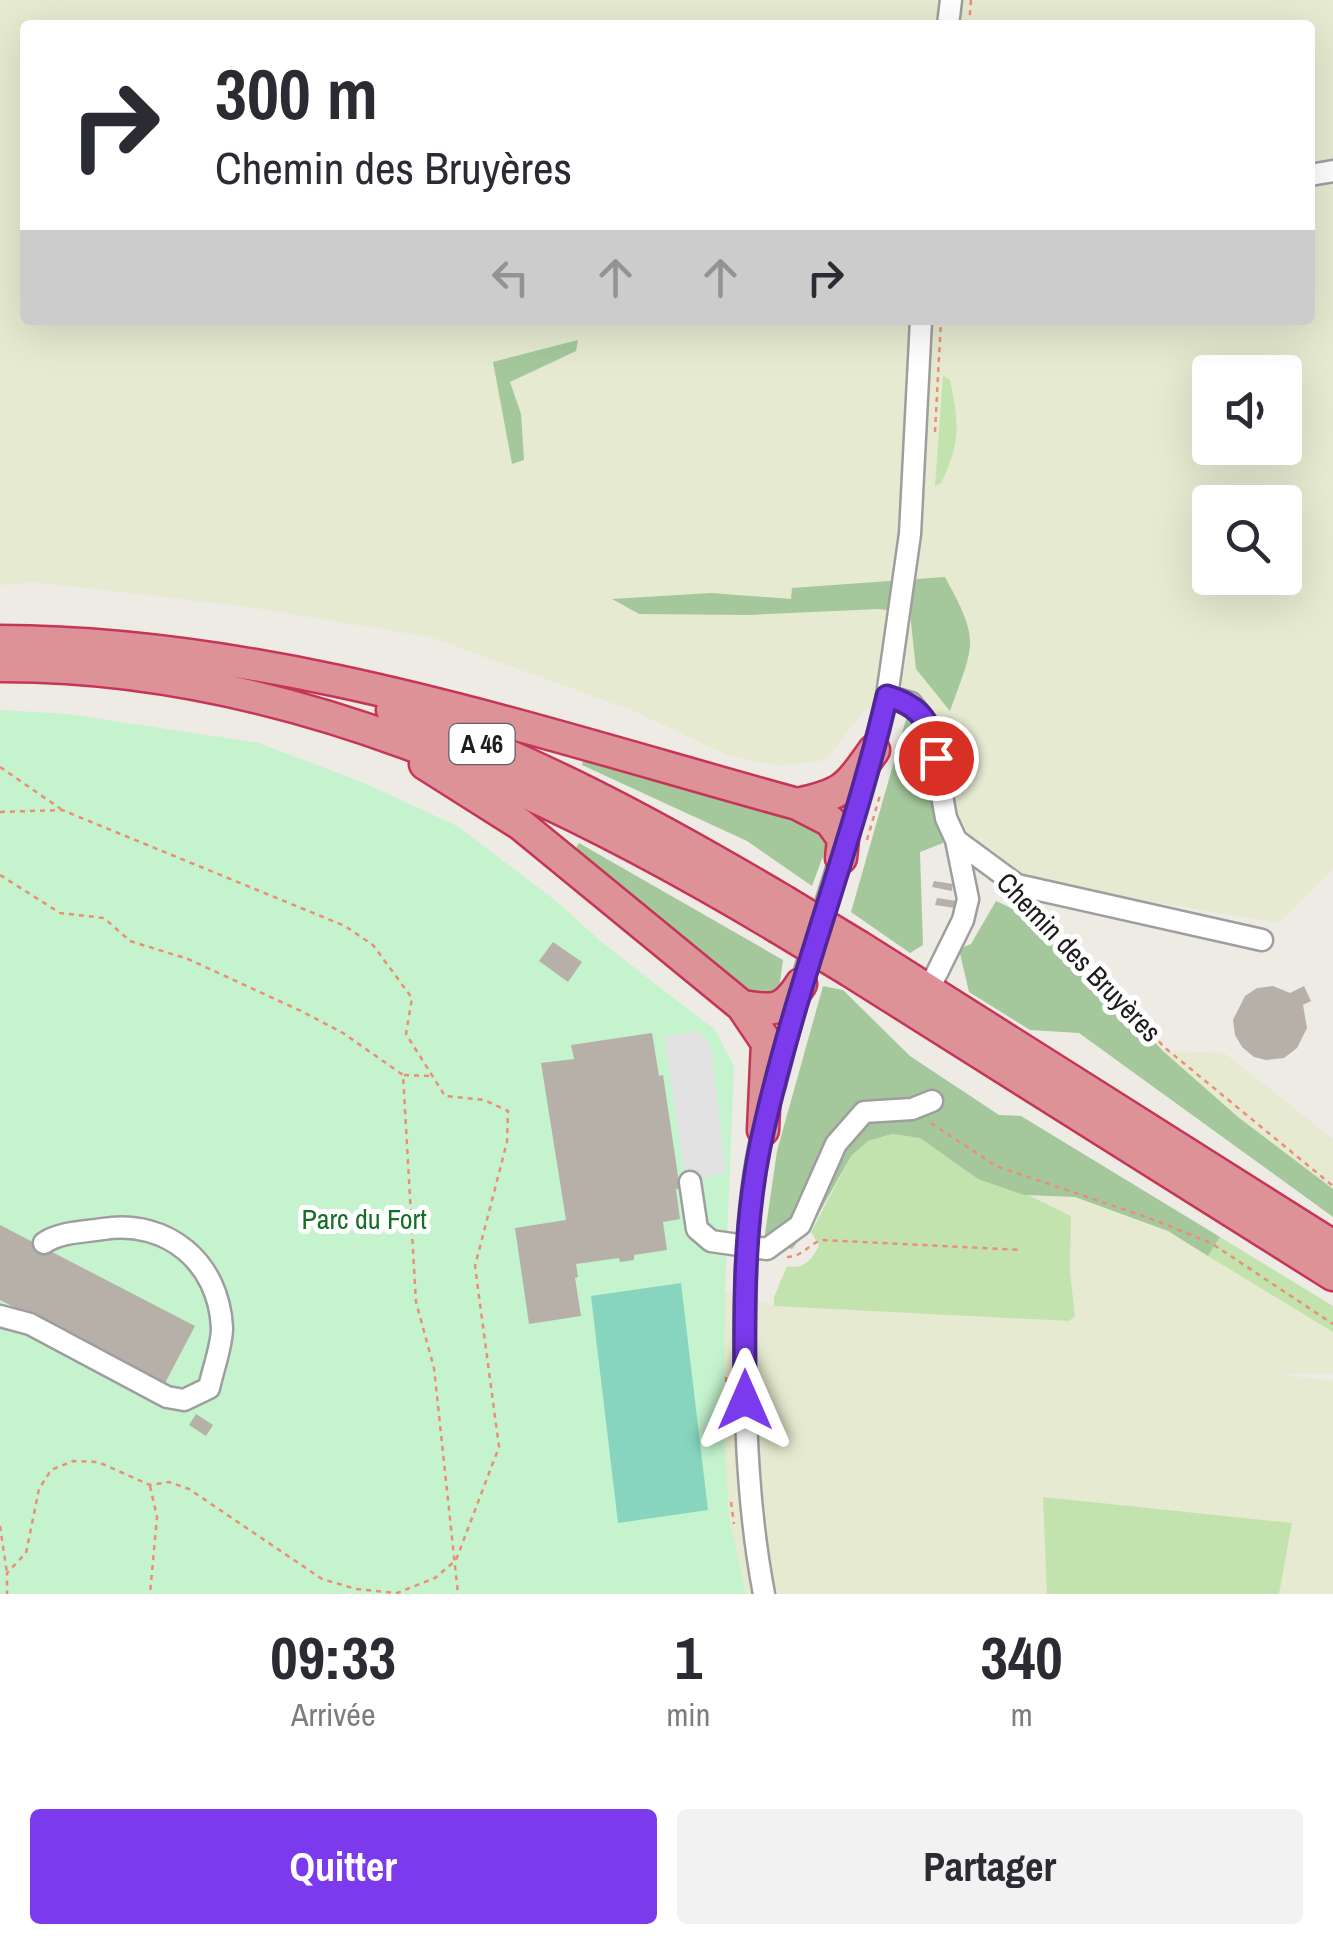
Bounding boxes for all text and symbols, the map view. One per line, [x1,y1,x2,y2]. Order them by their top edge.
text: 300 m [215,47,378,141]
icon: right [50,60,180,190]
text: Chemin des Bruyères [215,137,572,198]
icon: left [483,250,538,305]
icon: ahead [588,250,643,305]
icon: ahead [693,250,748,305]
icon: right [798,250,853,305]
map controls [1192,355,1302,595]
button: sound [1192,355,1302,465]
button: search [1192,485,1302,595]
pin [894,716,979,801]
road number: A 46 [450,724,514,764]
icon: arrive [909,731,964,786]
street label: Chemin des Bruyères [988,864,1170,1050]
park label: Parc du Fort [301,1200,427,1238]
position arrow [693,1348,797,1452]
text: 09:33 [270,1617,396,1698]
text: 1 [675,1617,702,1698]
text: 340 [981,1617,1063,1698]
text: Arrivée [291,1693,376,1736]
text: min [666,1693,710,1736]
text: m [1011,1693,1033,1736]
button: Quitter [30,1809,657,1924]
button: Partager [677,1809,1303,1924]

